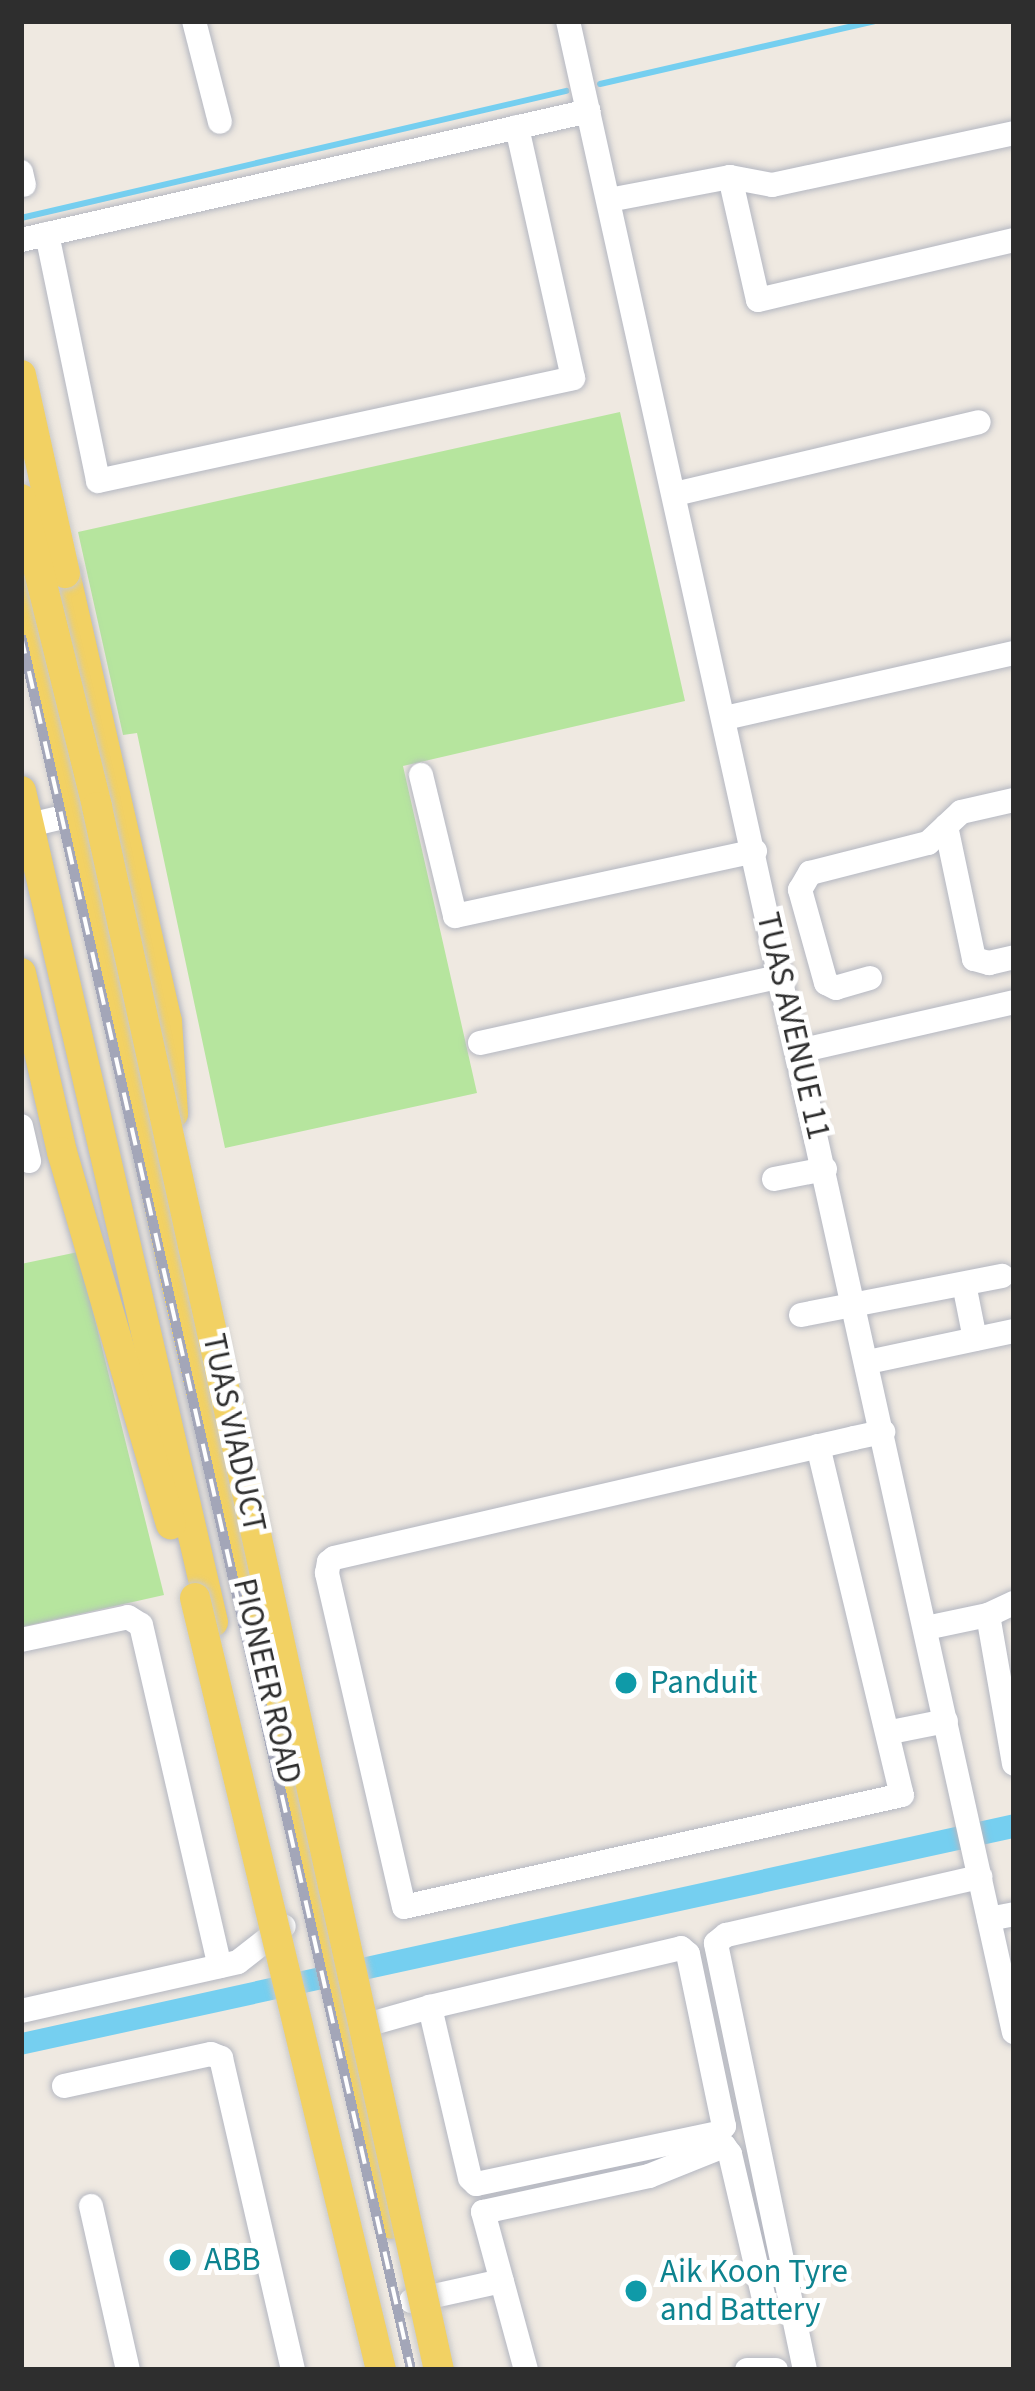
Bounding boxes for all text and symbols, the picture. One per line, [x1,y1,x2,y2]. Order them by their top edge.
street label: TUAS AVENUE 11 [748,909,838,1143]
street label: TUAS VIADUCT [194,1330,274,1536]
street label: PIONEER ROAD [224,1575,310,1787]
place label: Panduit [650,1663,757,1703]
marker: Panduit [613,1670,639,1696]
place label: ABB [204,2240,261,2280]
marker: ABB [167,2247,193,2273]
place label: Aik Koon Tyre and Battery [660,2252,848,2330]
marker: Aik Koon Tyre and Battery [623,2278,649,2304]

